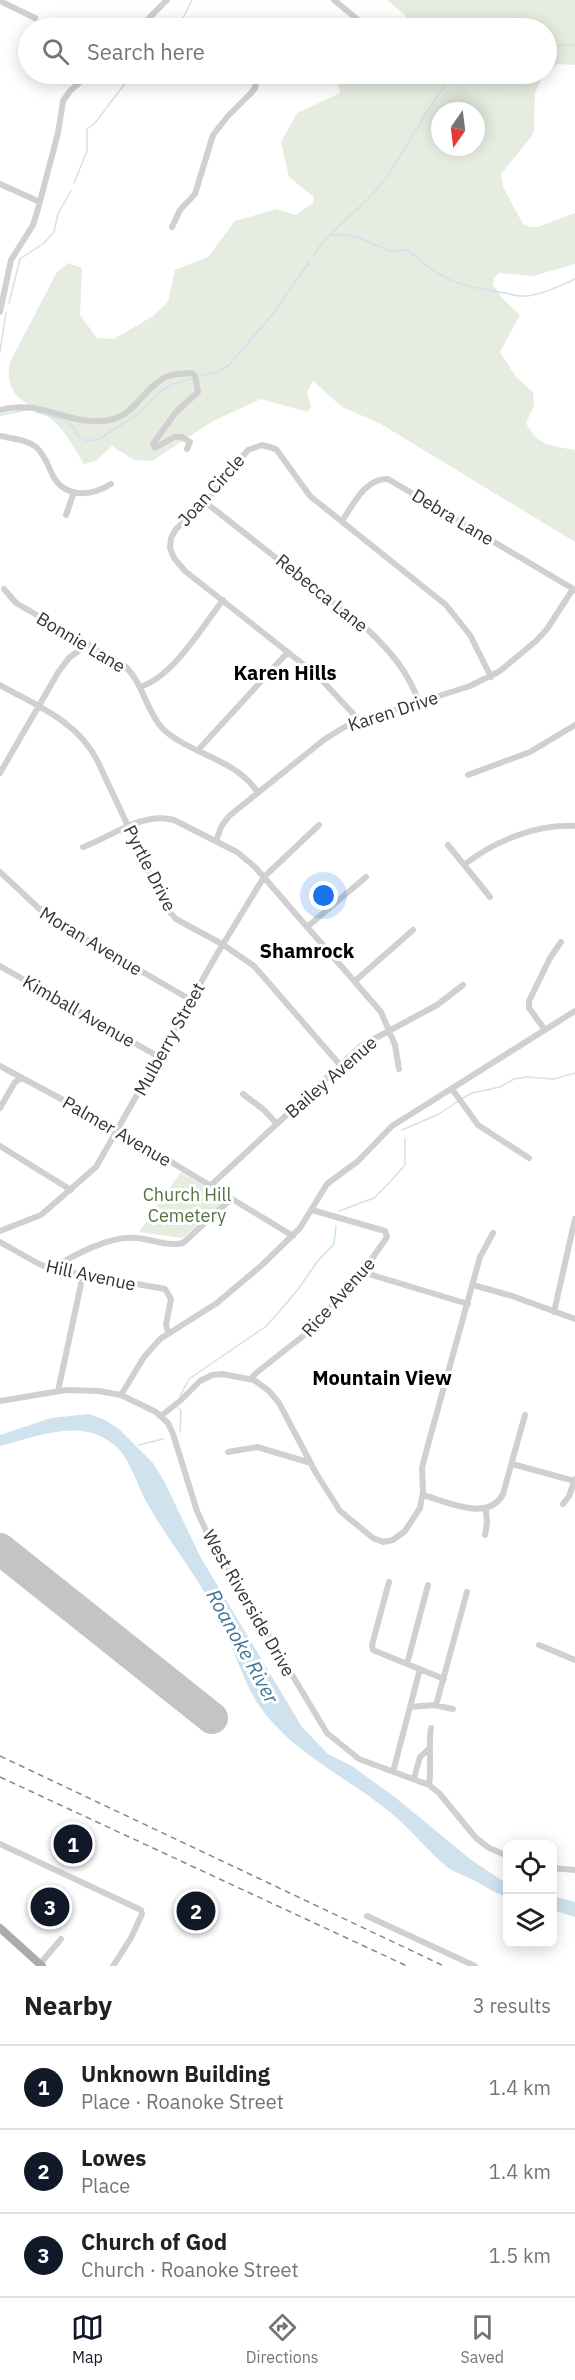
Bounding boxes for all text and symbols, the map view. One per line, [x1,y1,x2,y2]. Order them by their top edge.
search box [18,18,557,84]
icon: search [39,35,72,68]
text: Search here [87,37,205,66]
north arrow [431,102,485,156]
street label: Joan Circle [173,449,250,531]
street label: Debra Lane [408,484,498,550]
street label: Rebecca Lane [271,549,373,637]
street label: Bonnie Lane [32,606,130,678]
district label: Karen Hills [233,659,337,686]
street label: Karen Drive [345,686,441,736]
street label: Pyrtle Drive [118,821,182,915]
your location [309,881,338,910]
street label: Moran Avenue [36,901,146,981]
district label: Shamrock [260,937,355,964]
street label: Kimball Avenue [19,970,139,1052]
street label: Mulberry Street [128,978,210,1100]
street label: Bailey Avenue [280,1031,382,1123]
street label: Palmer Avenue [59,1091,176,1171]
park label: Church Hill Cemetery [143,1183,231,1227]
street label: Rice Avenue [296,1252,380,1342]
street label: Hill Avenue [44,1254,138,1296]
district label: Mountain View [312,1364,452,1391]
street label: West Riverside Drive [198,1525,300,1681]
water label: Roanoke River [201,1584,286,1709]
pin: 1 [54,1822,92,1866]
map controls [503,1840,557,1948]
button: locate [503,1840,557,1894]
pin: 3 [31,1884,70,1930]
pin: 2 [176,1888,216,1934]
button: layers [503,1894,557,1948]
text: Nearby [24,1988,112,2022]
text: 3 results [473,1992,551,2019]
text: Unknown Building [81,2059,270,2088]
text: 1 [38,2074,50,2101]
text: 1.4 km [489,2074,551,2101]
text: Place · Roanoke Street [81,2088,284,2115]
text: Lowes [81,2143,146,2172]
text: 2 [38,2158,50,2185]
text: 1.4 km [489,2158,551,2185]
text: Place [81,2172,130,2199]
text: Church of God [81,2227,227,2256]
text: 3 [38,2242,50,2269]
text: 1.5 km [489,2242,551,2269]
text: Church · Roanoke Street [81,2256,298,2283]
tab: Map [71,2311,104,2367]
tab: Directions [246,2311,319,2367]
tab: Saved [461,2311,504,2367]

